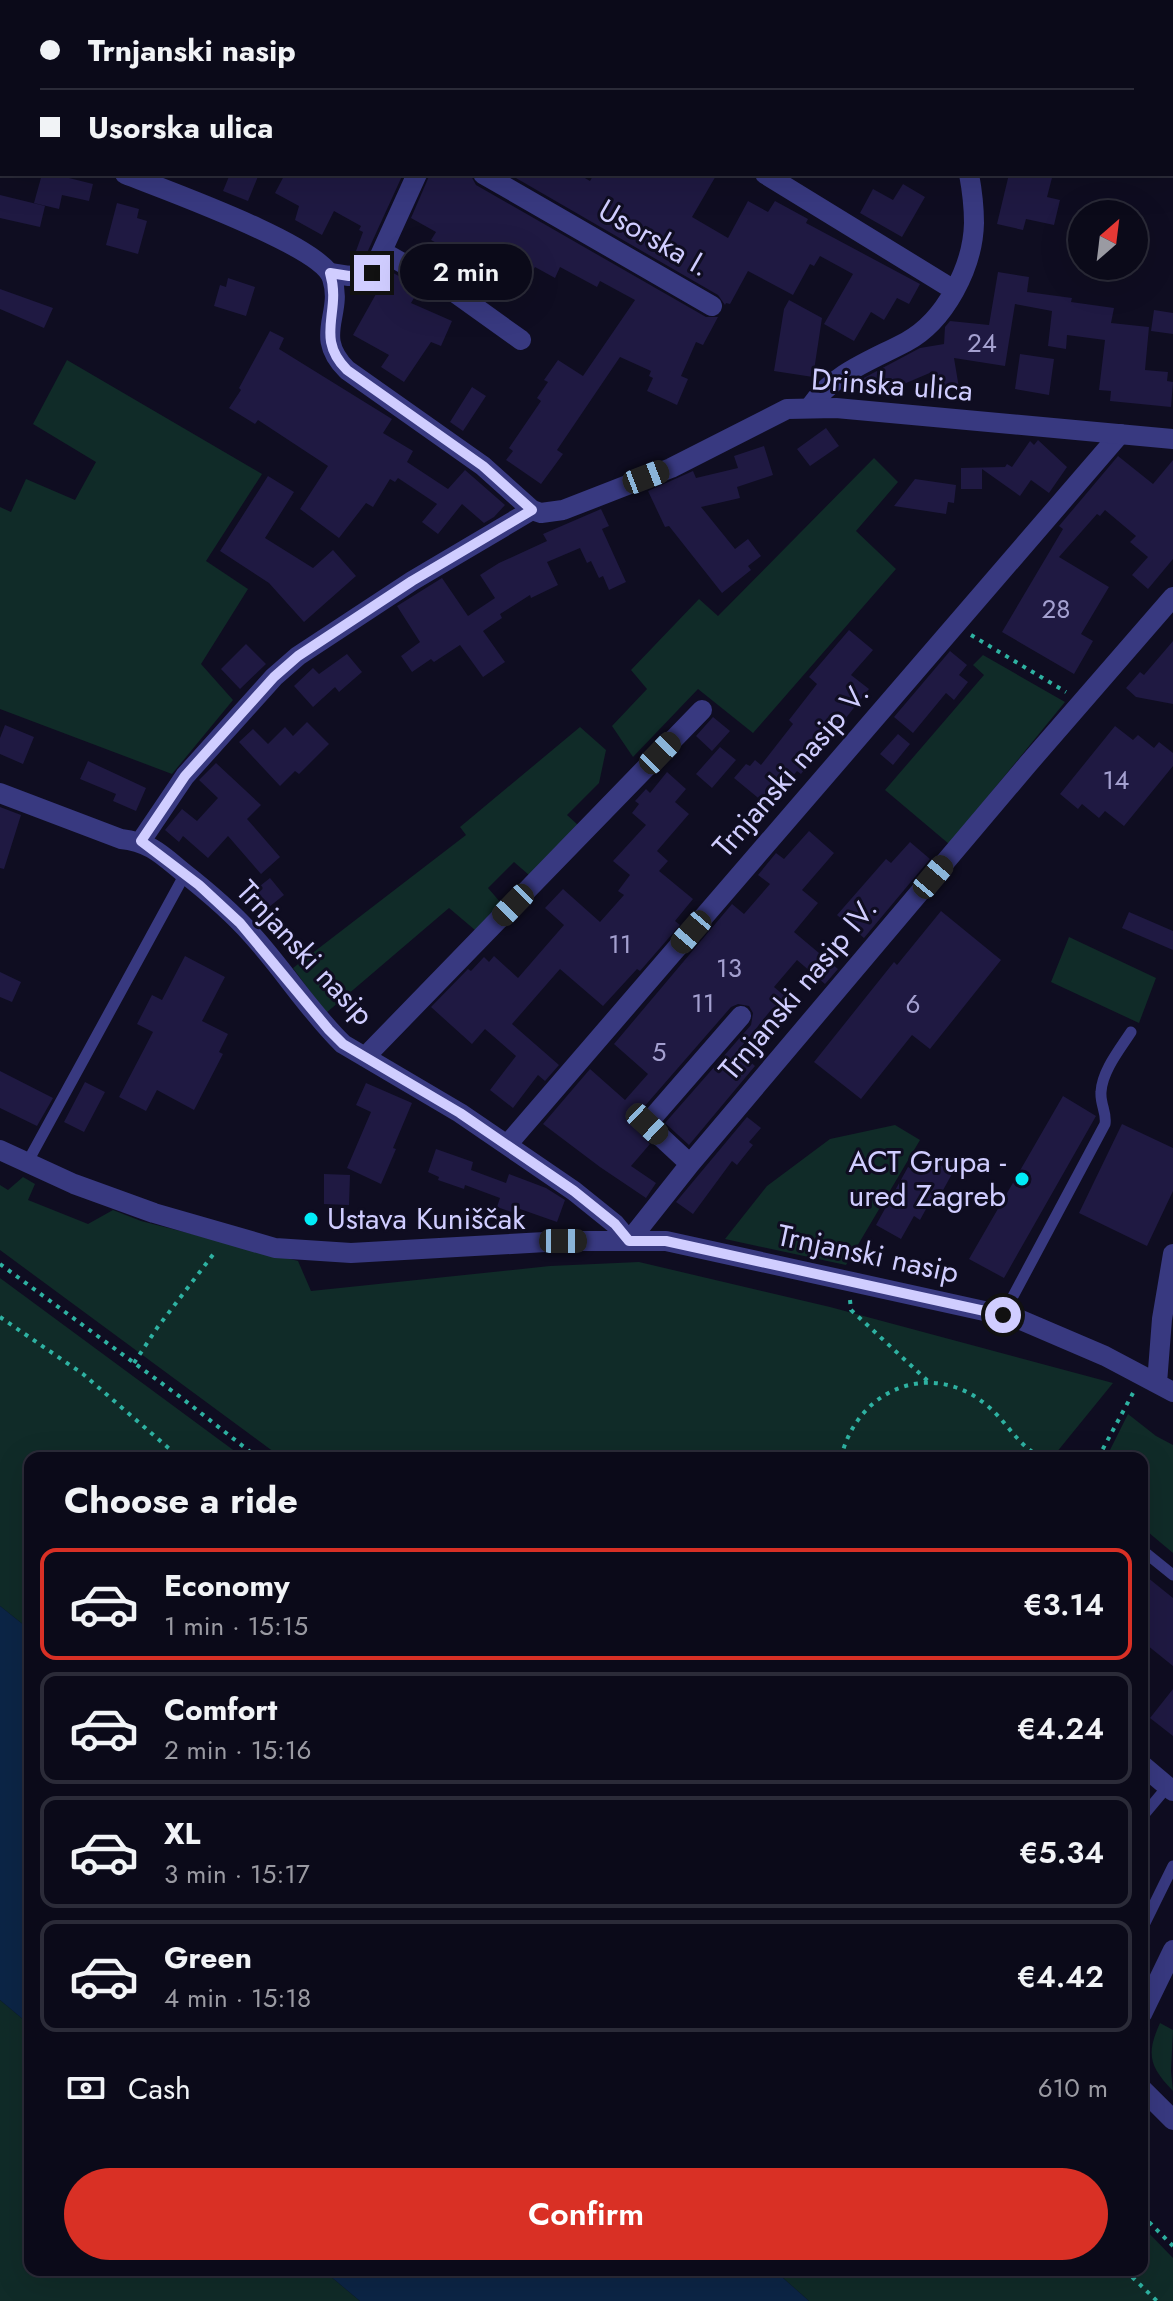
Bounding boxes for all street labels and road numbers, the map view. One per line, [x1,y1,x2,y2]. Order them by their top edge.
street label: Usorska I. [590,188,718,287]
street label: Drinska ulica [810,357,974,412]
street label: Trnjanski nasip V. [702,673,879,867]
street label: Trnjanski nasip [227,871,384,1035]
street label: Trnjanski nasip IV. [708,888,887,1089]
street label: Trnjanski nasip [773,1213,963,1294]

